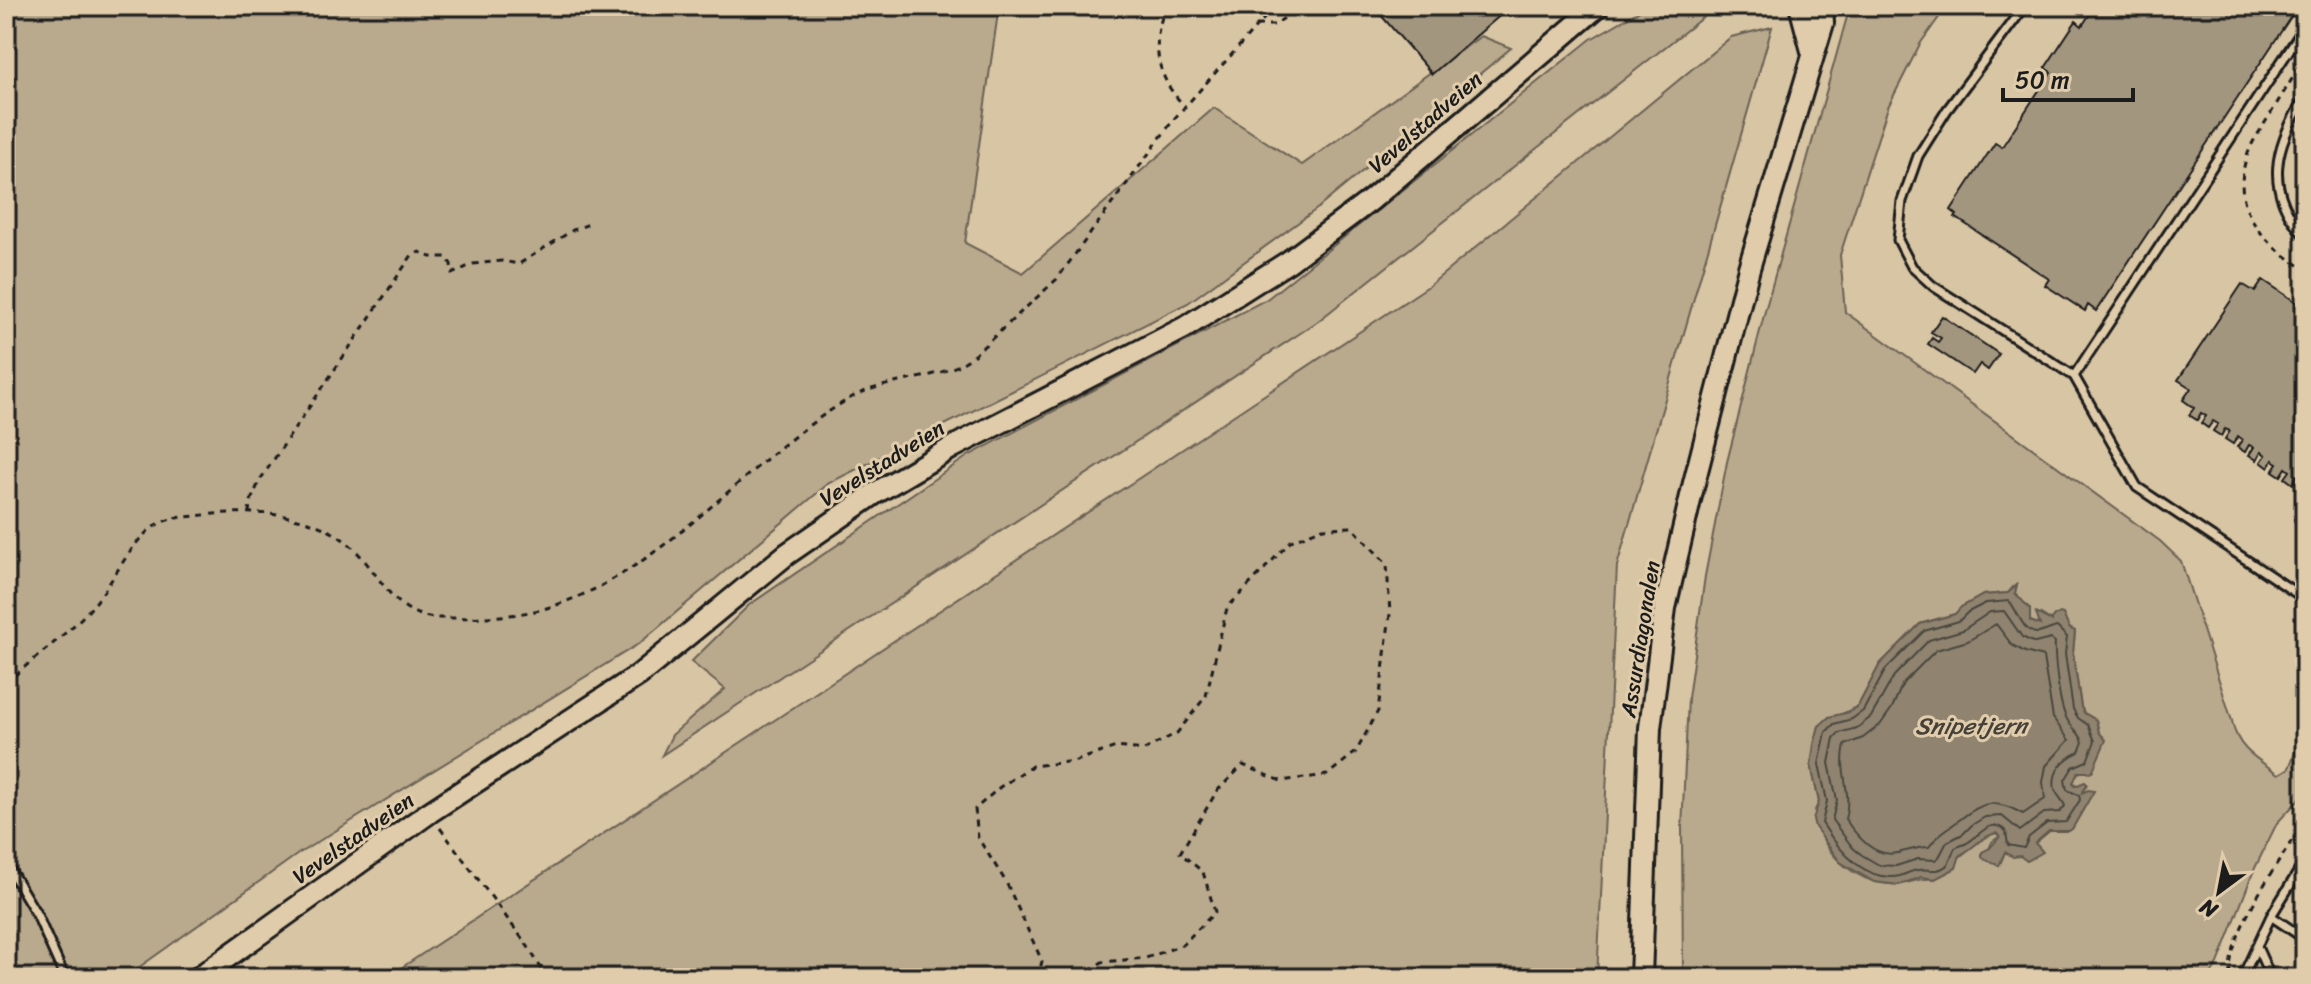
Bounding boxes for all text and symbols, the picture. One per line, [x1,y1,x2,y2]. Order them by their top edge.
scale bar [2003,52,2133,102]
text: 50 m [2015,59,2070,101]
street label: Vevelstadveien [1359,61,1491,183]
street label: Vevelstadveien [812,409,953,517]
street label: Assurdiagonalen [1608,558,1672,721]
water label: Snipetjern [1915,705,2030,747]
street label: Vevelstadveien [284,781,422,895]
north arrow [2179,852,2259,932]
text: N [2191,888,2226,930]

